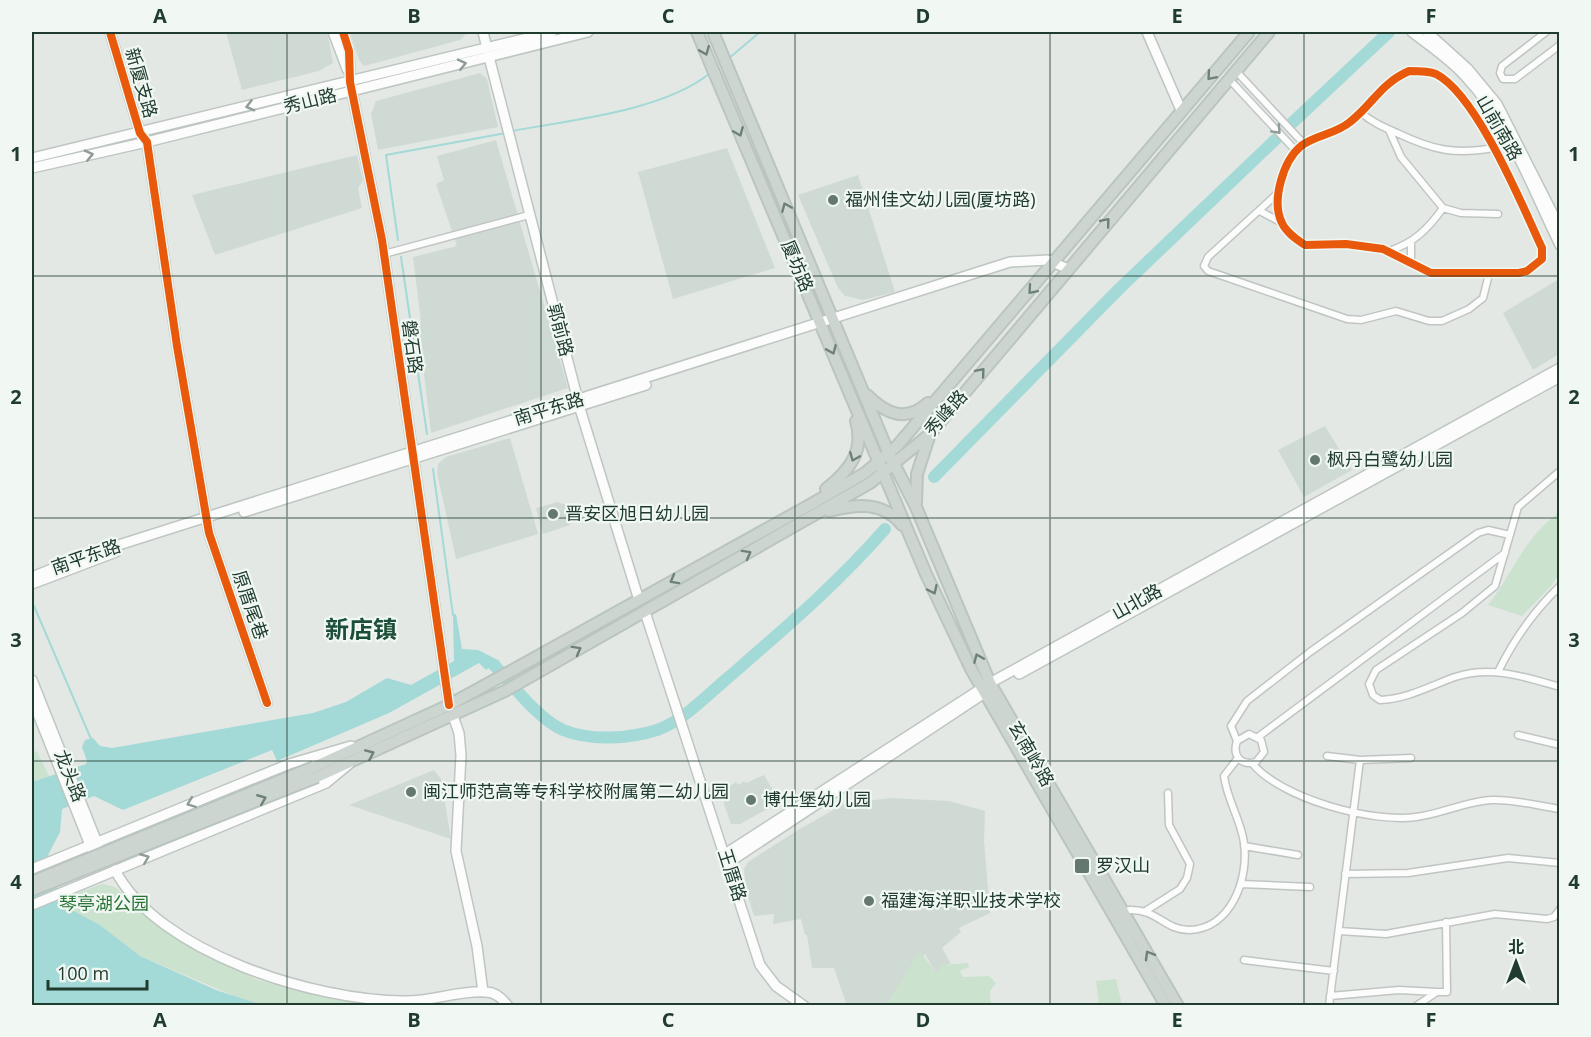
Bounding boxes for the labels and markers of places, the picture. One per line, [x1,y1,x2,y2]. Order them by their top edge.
place label: 福州佳文幼儿园(厦坊路) [845,187,1036,211]
marker: 福州佳文幼儿园(厦坊路) [826,193,840,207]
place label: 枫丹白鹭幼儿园 [1327,447,1453,471]
marker: 枫丹白鹭幼儿园 [1308,453,1322,467]
place label: 晋安区旭日幼儿园 [565,501,709,525]
marker: 晋安区旭日幼儿园 [546,507,560,521]
place label: 闽江师范高等专科学校附属第二幼儿园 [423,779,729,803]
marker: 闽江师范高等专科学校附属第二幼儿园 [404,785,418,799]
place label: 博仕堡幼儿园 [763,787,871,811]
marker: 博仕堡幼儿园 [744,793,758,807]
place label: 罗汉山 [1096,853,1150,877]
marker: 罗汉山 [1073,857,1091,875]
place label: 福建海洋职业技术学校 [881,888,1061,912]
marker: 福建海洋职业技术学校 [862,894,876,908]

